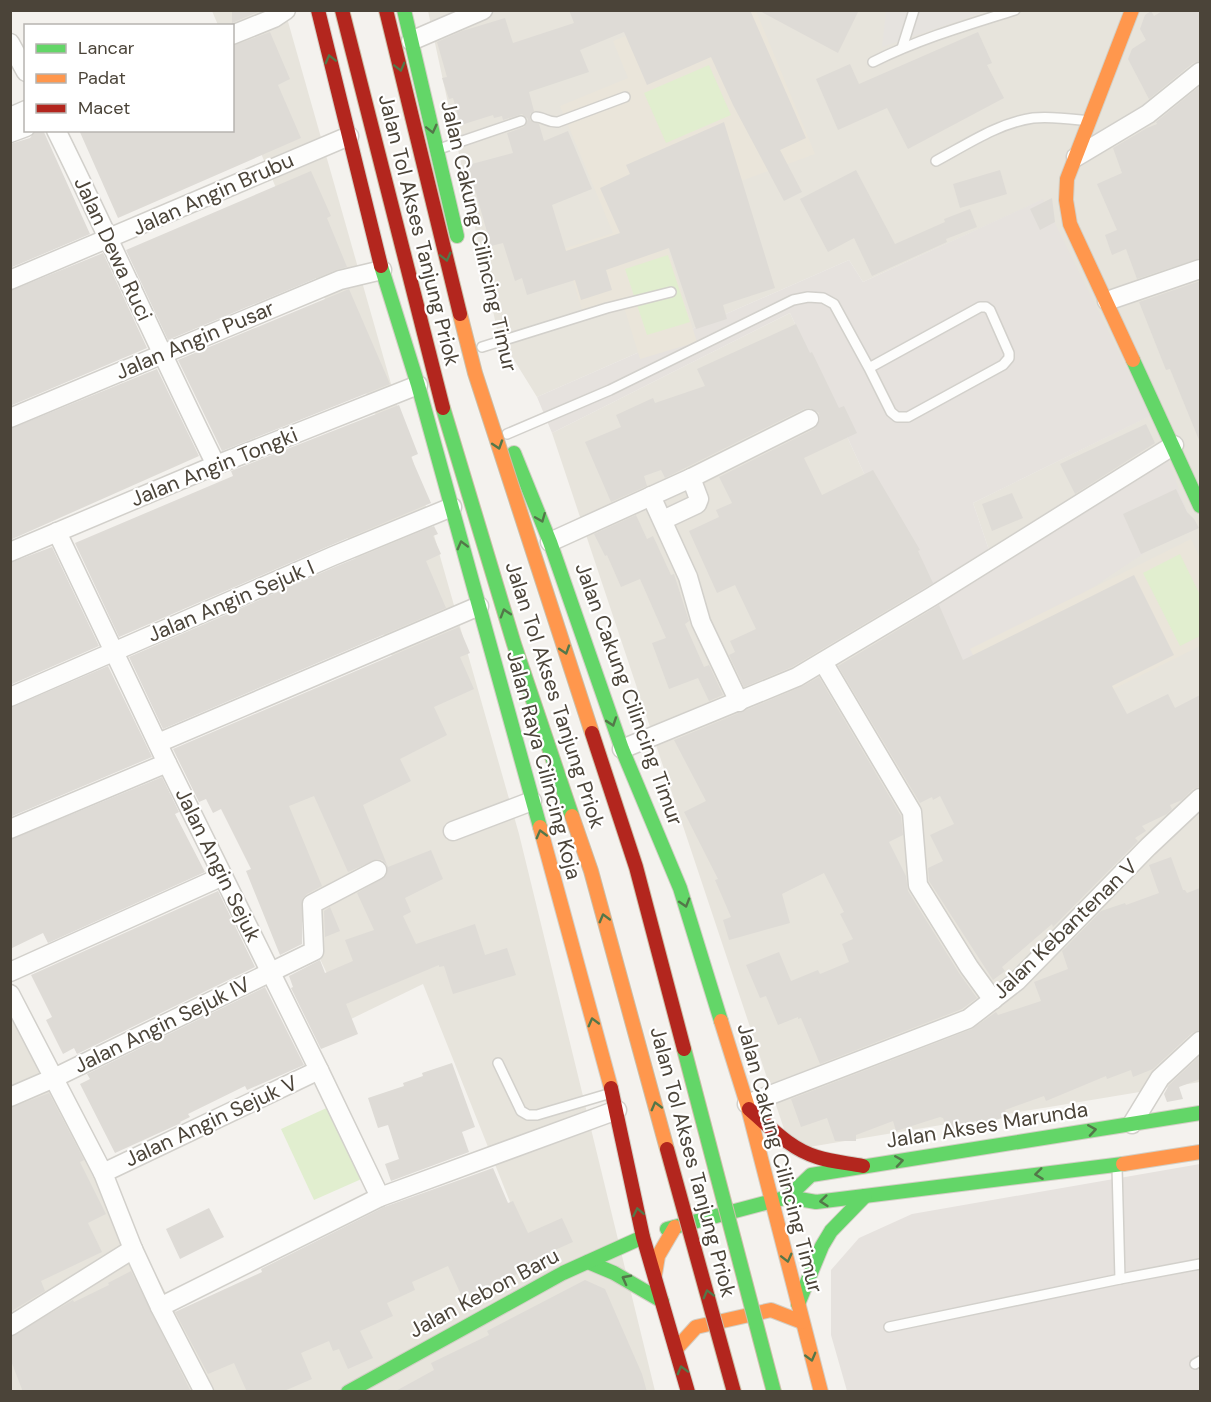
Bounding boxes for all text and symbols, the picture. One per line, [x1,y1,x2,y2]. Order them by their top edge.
legend [24,24,234,132]
text: Lancar [78,36,135,60]
one-way arrow [324,54,337,64]
one-way arrow [392,62,405,72]
text: Padat [78,66,126,90]
street label: Jalan Tol Akses Tanjung Priok [372,91,466,369]
text: Macet [78,96,130,120]
street label: Jalan Cakung Cilincing Timur [434,98,524,375]
one-way arrow [425,124,438,134]
street label: Jalan Angin Brubu [128,146,298,242]
street label: Jalan Dewa Ruci [67,172,159,326]
one-way arrow [439,251,452,261]
street label: Jalan Angin Pusar [111,294,279,386]
street label: Jalan Angin Tongki [126,421,302,513]
one-way arrow [491,439,503,450]
one-way arrow [534,512,546,523]
one-way arrow [457,540,470,550]
street label: Jalan Angin Sejuk I [143,553,319,649]
street label: Jalan Tol Akses Tanjung Priok [499,558,612,832]
street label: Jalan Cakung Cilincing Timur [568,559,690,830]
one-way arrow [500,608,512,619]
one-way arrow [558,644,570,655]
street label: Jalan Raya Cilincing Koja [500,647,588,883]
one-way arrow [605,716,618,727]
street label: Jalan Angin Sejuk [169,783,268,947]
one-way arrow [536,829,548,840]
street label: Jalan Kebantenan V [987,853,1143,1005]
one-way arrow [678,897,690,908]
one-way arrow [599,914,611,924]
street label: Jalan Angin Sejuk IV [69,970,255,1080]
one-way arrow [588,1017,600,1028]
street label: Jalan Cakung Cilincing Timur [731,1020,830,1296]
street label: Jalan Tol Akses Tanjung Priok [643,1024,743,1301]
street label: Jalan Angin Sejuk V [120,1069,302,1173]
street label: Jalan Akses Marunda [884,1095,1090,1155]
one-way arrow [651,1101,663,1112]
one-way arrow [1087,1124,1097,1137]
one-way arrow [895,1155,904,1167]
one-way arrow [1034,1168,1043,1180]
one-way arrow [820,1194,829,1207]
one-way arrow [632,1207,645,1217]
street label: Jalan Kebon Baru [404,1242,564,1344]
one-way arrow [779,1253,792,1263]
one-way arrow [622,1275,632,1286]
one-way arrow [703,1289,715,1300]
one-way arrow [804,1351,816,1362]
one-way arrow [677,1365,689,1376]

